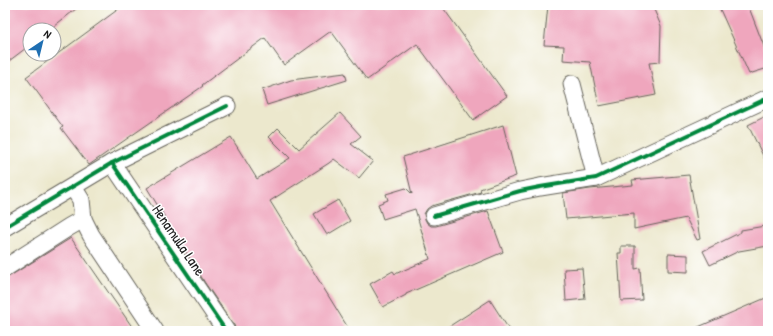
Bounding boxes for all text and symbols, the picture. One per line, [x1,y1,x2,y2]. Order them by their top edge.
north arrow [22,22,62,62]
text: N [41,26,54,41]
street label: Henamulla Lane [147,200,211,280]

